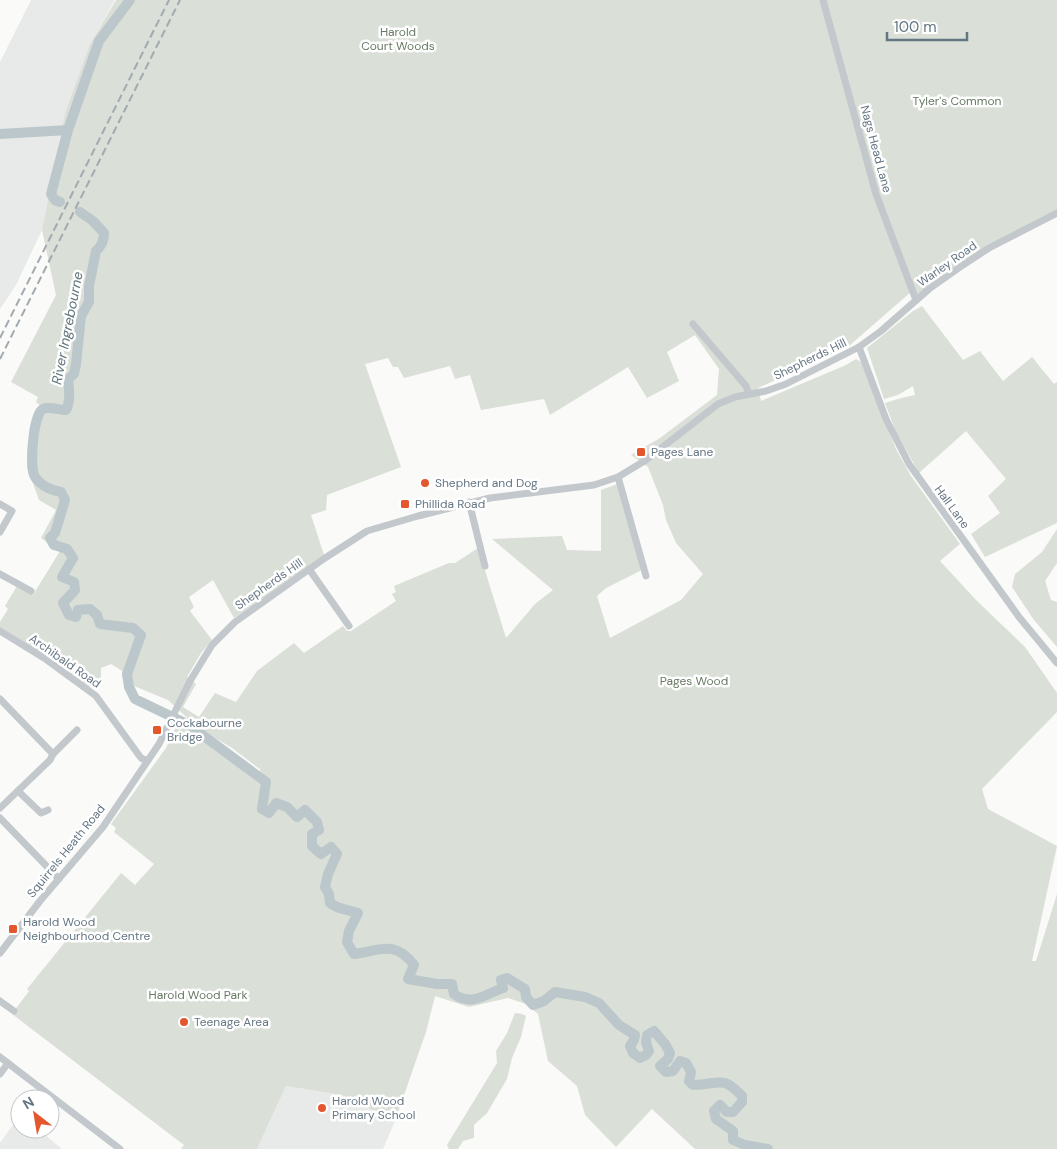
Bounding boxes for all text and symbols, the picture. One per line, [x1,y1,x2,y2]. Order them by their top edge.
scale bar [887,10,967,42]
text: 100 m [894,17,937,37]
park label: Harold Court Woods [361,24,435,54]
park label: Tyler's Common [913,93,1002,109]
street label: Nags Head Lane [857,104,895,194]
street label: Warley Road [914,238,980,290]
water label: River Ingrebourne [47,270,87,386]
street label: Shepherds Hill [771,334,849,384]
place label: Pages Lane [651,444,713,460]
marker: Pages Lane [635,446,647,458]
place label: Shepherd and Dog [435,475,538,491]
marker: Shepherd and Dog [419,477,431,489]
street label: Hall Lane [931,482,973,532]
place label: Phillida Road [415,496,485,512]
marker: Phillida Road [399,498,411,510]
street label: Shepherds Hill [232,555,306,613]
street label: Archibald Road [26,630,104,692]
park label: Pages Wood [660,673,728,689]
place label: Cockabourne Bridge [167,715,242,745]
marker: Cockabourne Bridge [151,724,163,736]
street label: Squirrels Heath Road [23,801,109,901]
place label: Harold Wood Neighbourhood Centre [23,914,151,944]
marker: Harold Wood Neighbourhood Centre [7,923,19,935]
park label: Harold Wood Park [148,987,248,1003]
place label: Teenage Area [194,1014,269,1030]
marker: Teenage Area [178,1016,190,1028]
north arrow [10,1089,60,1139]
text: N [19,1093,37,1113]
place label: Harold Wood Primary School [332,1093,415,1123]
marker: Harold Wood Primary School [316,1102,328,1114]

